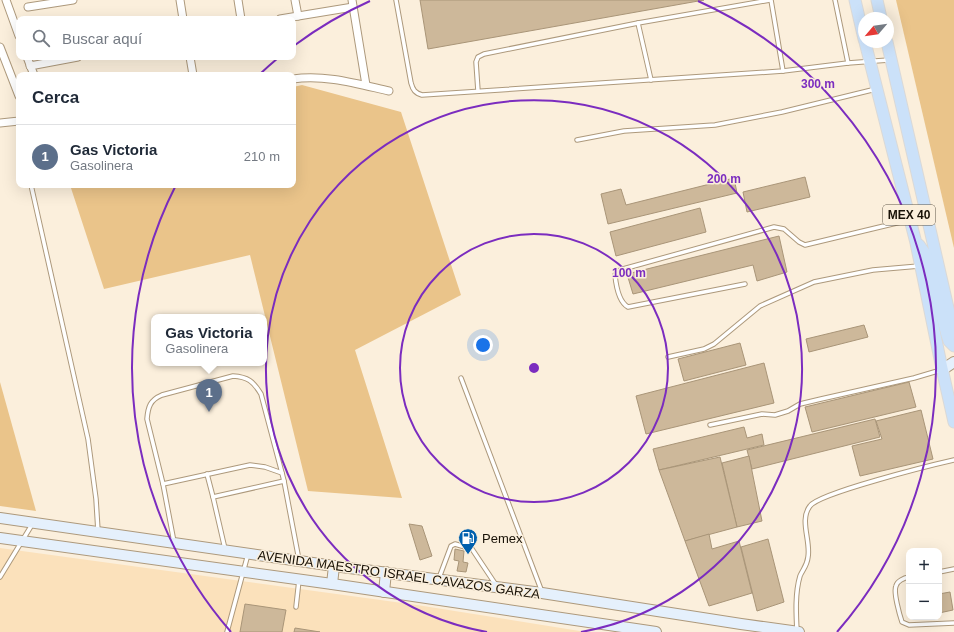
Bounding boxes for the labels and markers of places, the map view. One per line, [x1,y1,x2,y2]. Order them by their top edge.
centre of rings [527,361,541,375]
pin: 1 [196,379,222,412]
fuel station icon: Pemex [457,527,479,555]
place label: Pemex [482,531,523,546]

